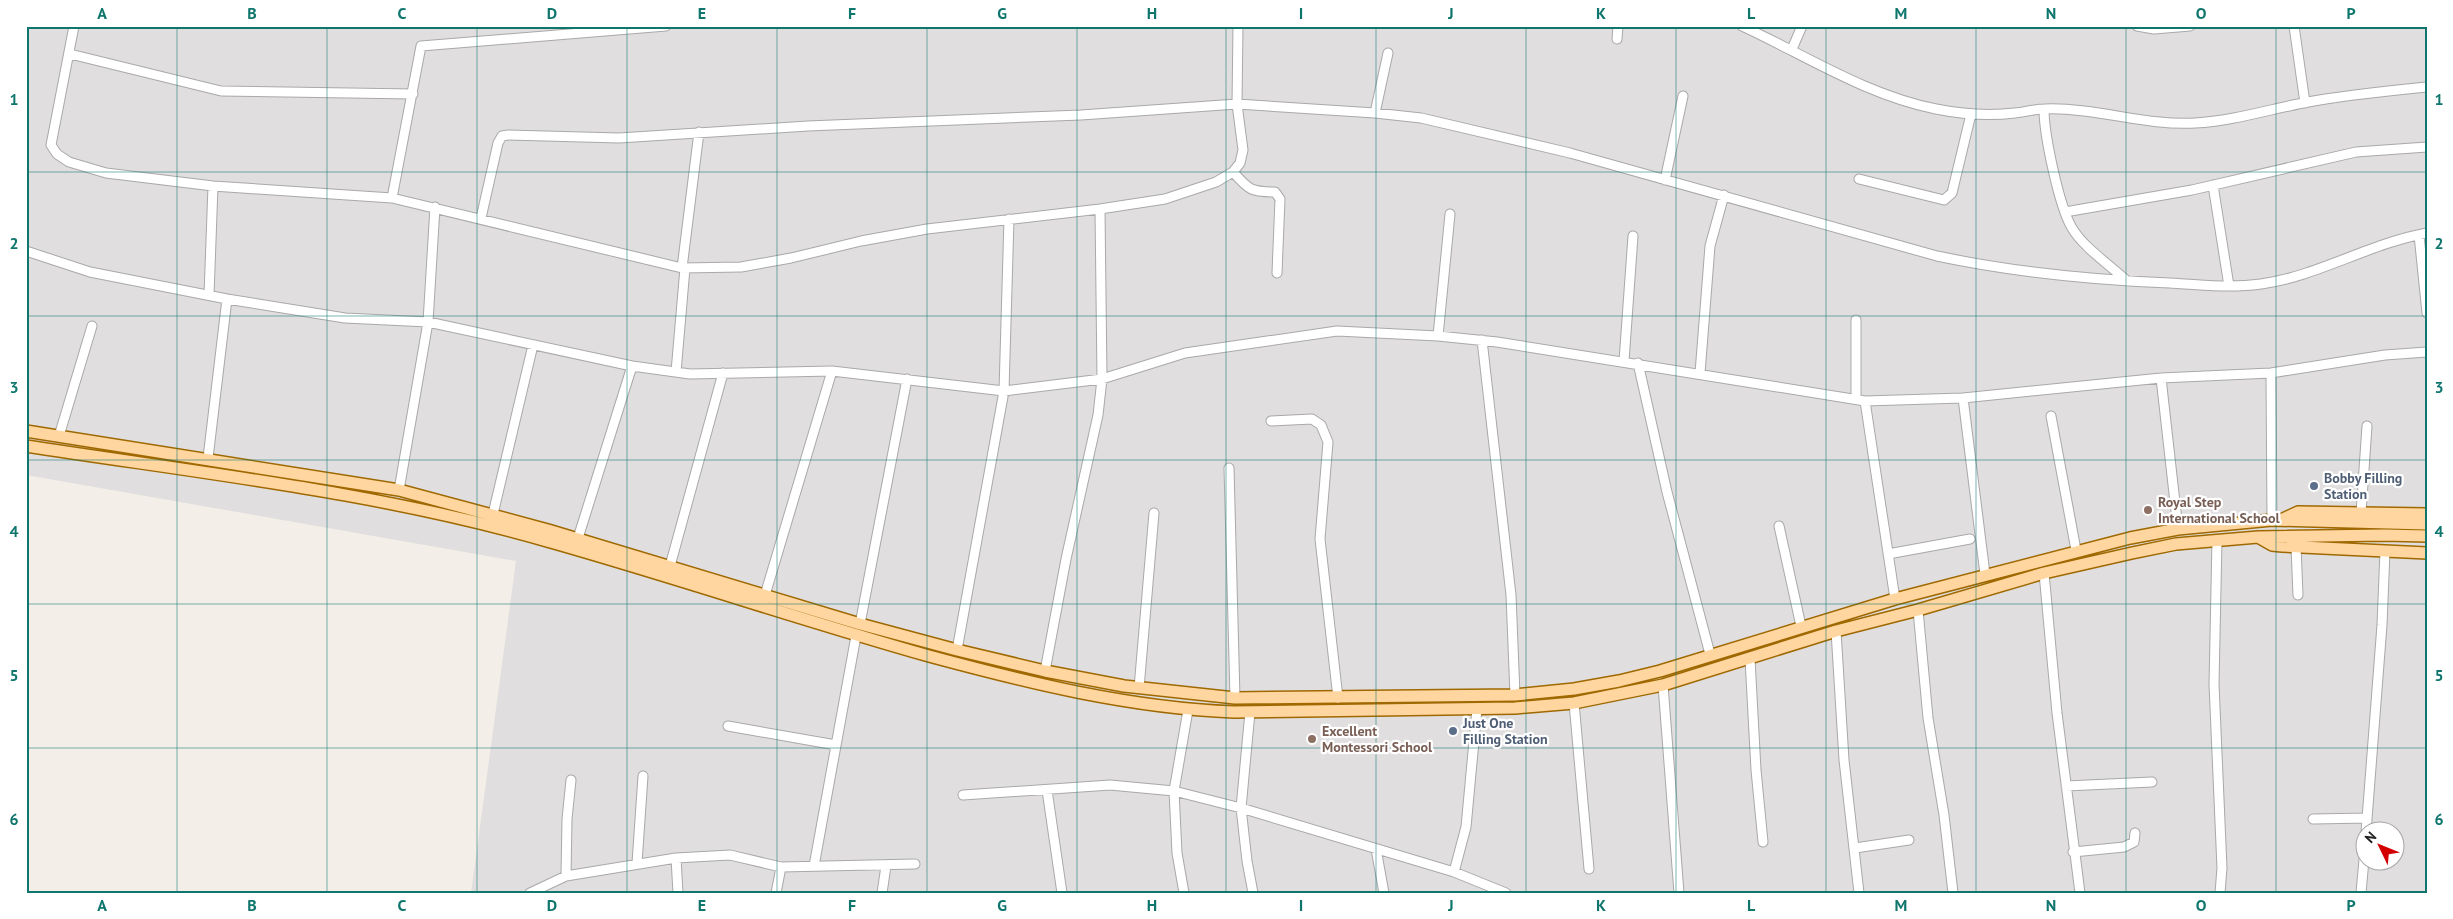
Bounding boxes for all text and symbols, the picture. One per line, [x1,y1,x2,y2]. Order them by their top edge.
text: A [97,3,107,23]
text: B [247,3,257,23]
text: C [398,3,407,23]
text: D [547,3,557,23]
text: E [698,3,706,23]
text: F [848,3,856,23]
text: G [997,3,1007,23]
text: H [1147,3,1157,23]
text: I [1299,3,1303,23]
text: J [1447,3,1454,23]
text: K [1596,3,1606,23]
text: L [1747,3,1756,23]
text: M [1895,3,1907,23]
text: N [2046,3,2056,23]
text: O [2196,3,2207,23]
text: P [2346,3,2356,23]
text: 1 [9,89,19,109]
text: 1 [2434,89,2444,109]
text: 2 [9,233,19,253]
text: 2 [2434,233,2444,253]
text: 3 [9,377,19,397]
text: 3 [2434,377,2444,397]
place label: Bobby Filling Station [2324,469,2402,503]
marker: Bobby Filling Station [2308,480,2320,492]
place label: Royal Step International School [2158,493,2281,527]
marker: Royal Step International School [2142,504,2154,516]
text: 4 [9,521,19,541]
text: 4 [2434,521,2444,541]
text: 5 [9,665,19,685]
text: 5 [2434,665,2444,685]
place label: Just One Filling Station [1462,714,1548,748]
place label: Excellent Montessori School [1322,722,1433,756]
marker: Just One Filling Station [1447,725,1459,737]
marker: Excellent Montessori School [1306,733,1318,745]
text: 6 [9,809,19,829]
text: 6 [2434,809,2444,829]
north arrow [2356,822,2406,872]
text: N [2361,828,2380,847]
text: A [97,895,107,915]
text: B [247,895,257,915]
text: C [398,895,407,915]
text: D [547,895,557,915]
text: E [698,895,706,915]
text: F [848,895,856,915]
text: G [997,895,1007,915]
text: H [1147,895,1157,915]
text: I [1299,895,1303,915]
text: J [1447,895,1454,915]
text: K [1596,895,1606,915]
text: L [1747,895,1756,915]
text: M [1895,895,1907,915]
text: N [2046,895,2056,915]
text: O [2196,895,2207,915]
text: P [2346,895,2356,915]

